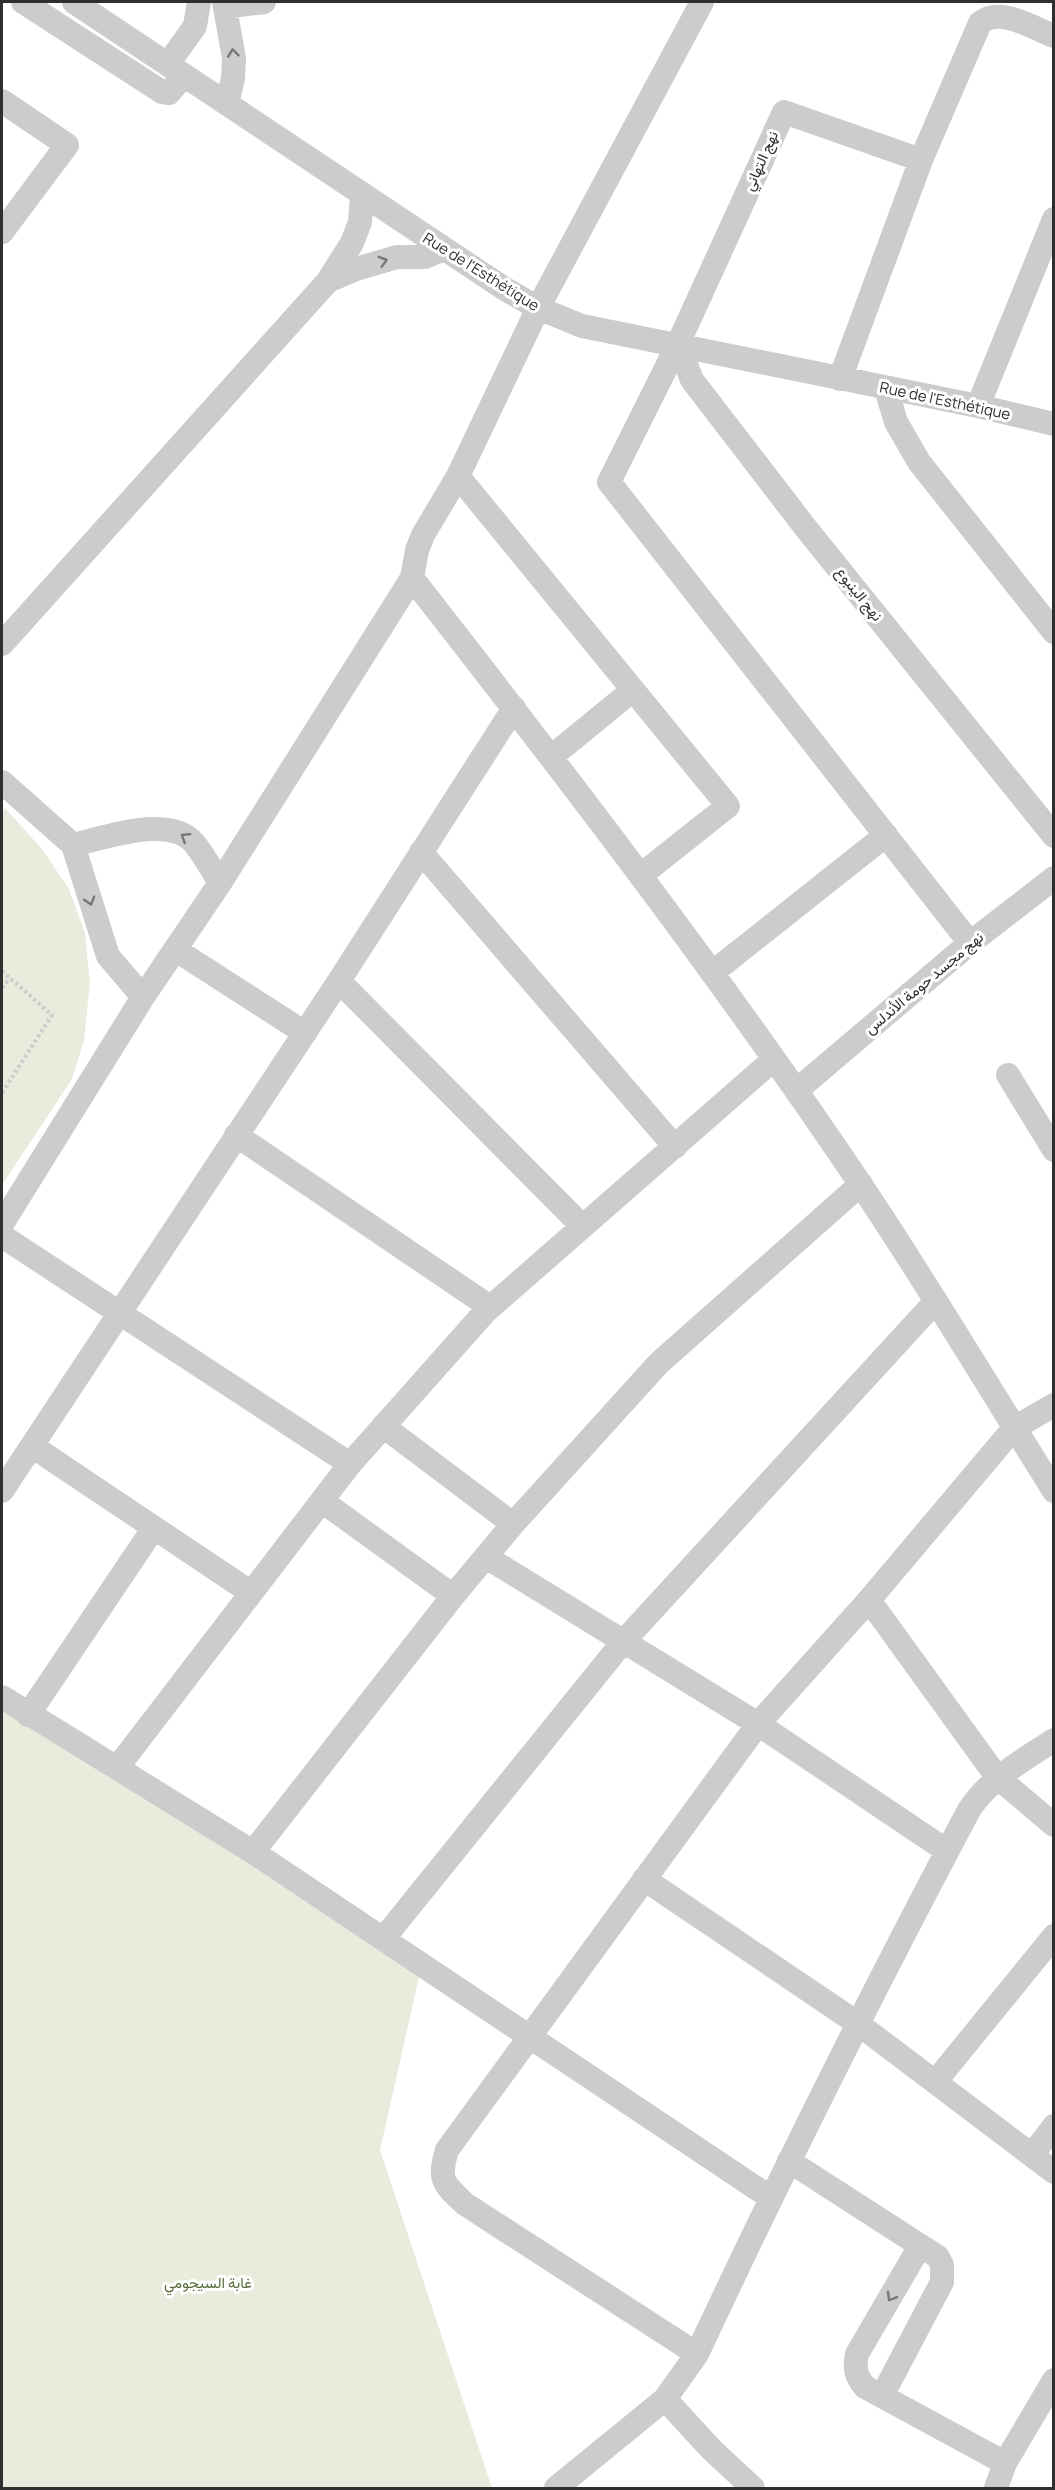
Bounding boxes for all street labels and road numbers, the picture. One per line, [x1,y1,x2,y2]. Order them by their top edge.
street label: نهج التهاني [738,127,786,195]
street label: Rue de l'Esthétique [419,227,544,316]
street label: Rue de l'Esthétique [878,376,1013,425]
street label: نهج الينبوع [830,562,888,626]
street label: نهج مجسد حومة الأندلس [860,927,988,1039]

